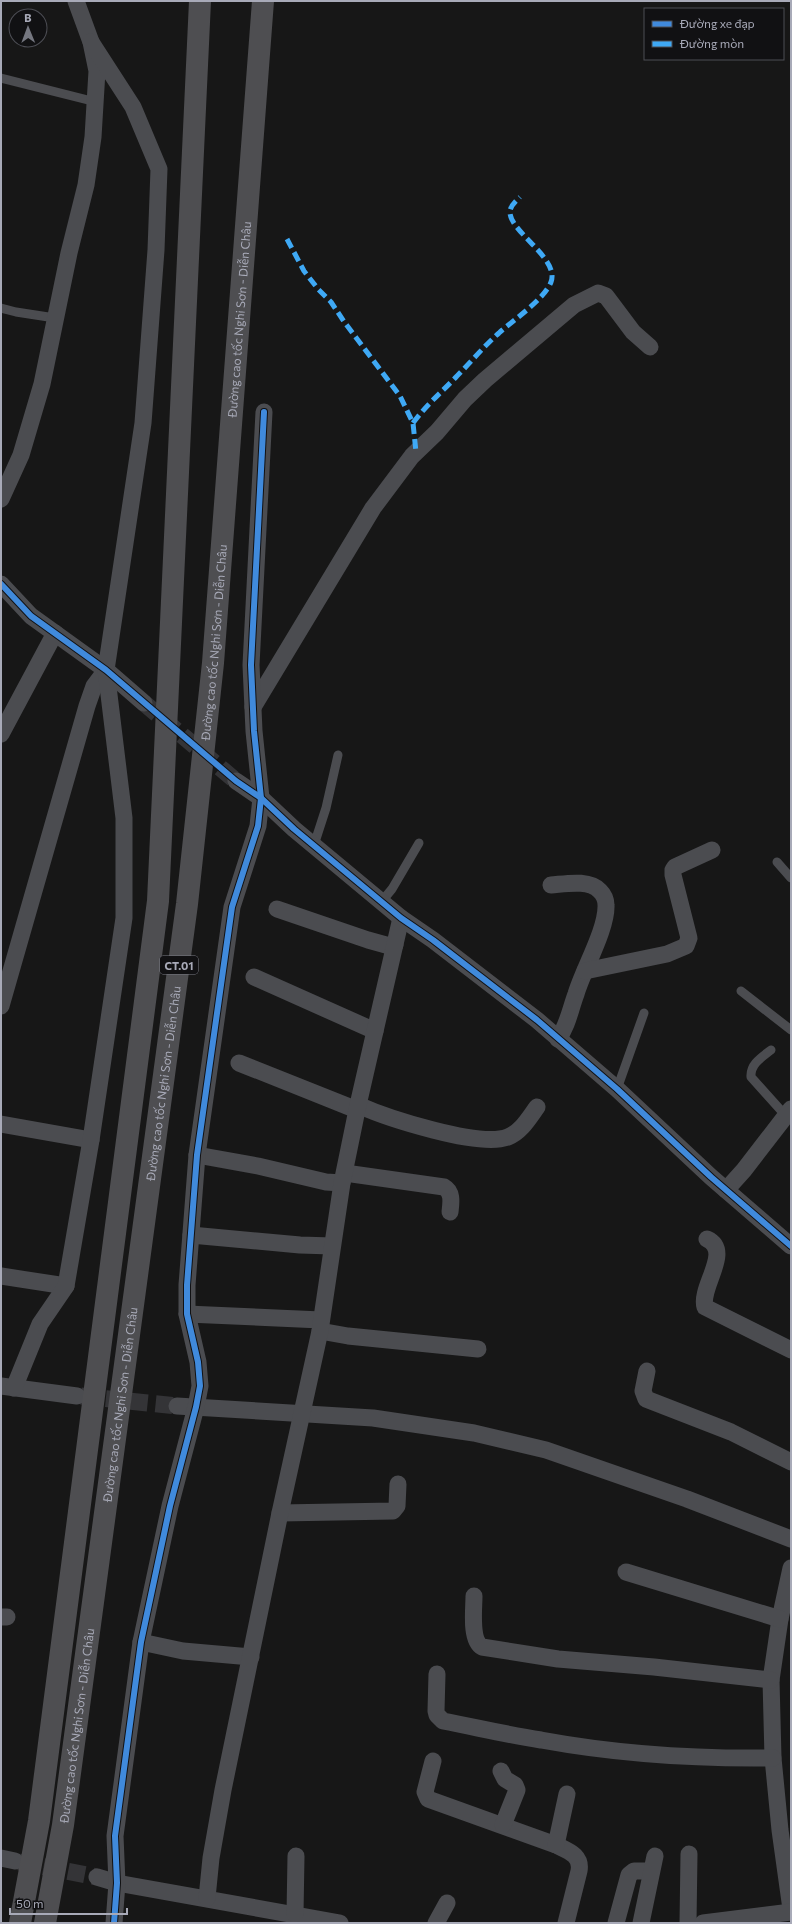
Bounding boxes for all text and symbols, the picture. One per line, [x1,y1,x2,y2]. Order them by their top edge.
north arrow [8,8,48,48]
legend [644,8,784,60]
text: B [24,11,32,24]
text: Đường xe đạp [679,16,755,30]
text: Đường mòn [679,36,744,50]
street label: Đường cao tốc Nghi Sơn - Diễn Châu [225,221,253,419]
street label: Đường cao tốc Nghi Sơn - Diễn Châu [198,544,229,742]
road number: CT.01 [160,956,198,974]
street label: Đường cao tốc Nghi Sơn - Diễn Châu [143,985,183,1183]
street label: Đường cao tốc Nghi Sơn - Diễn Châu [99,1306,140,1504]
street label: Đường cao tốc Nghi Sơn - Diễn Châu [56,1627,96,1825]
scale bar [10,1890,127,1916]
text: 50 m [16,1896,44,1910]

